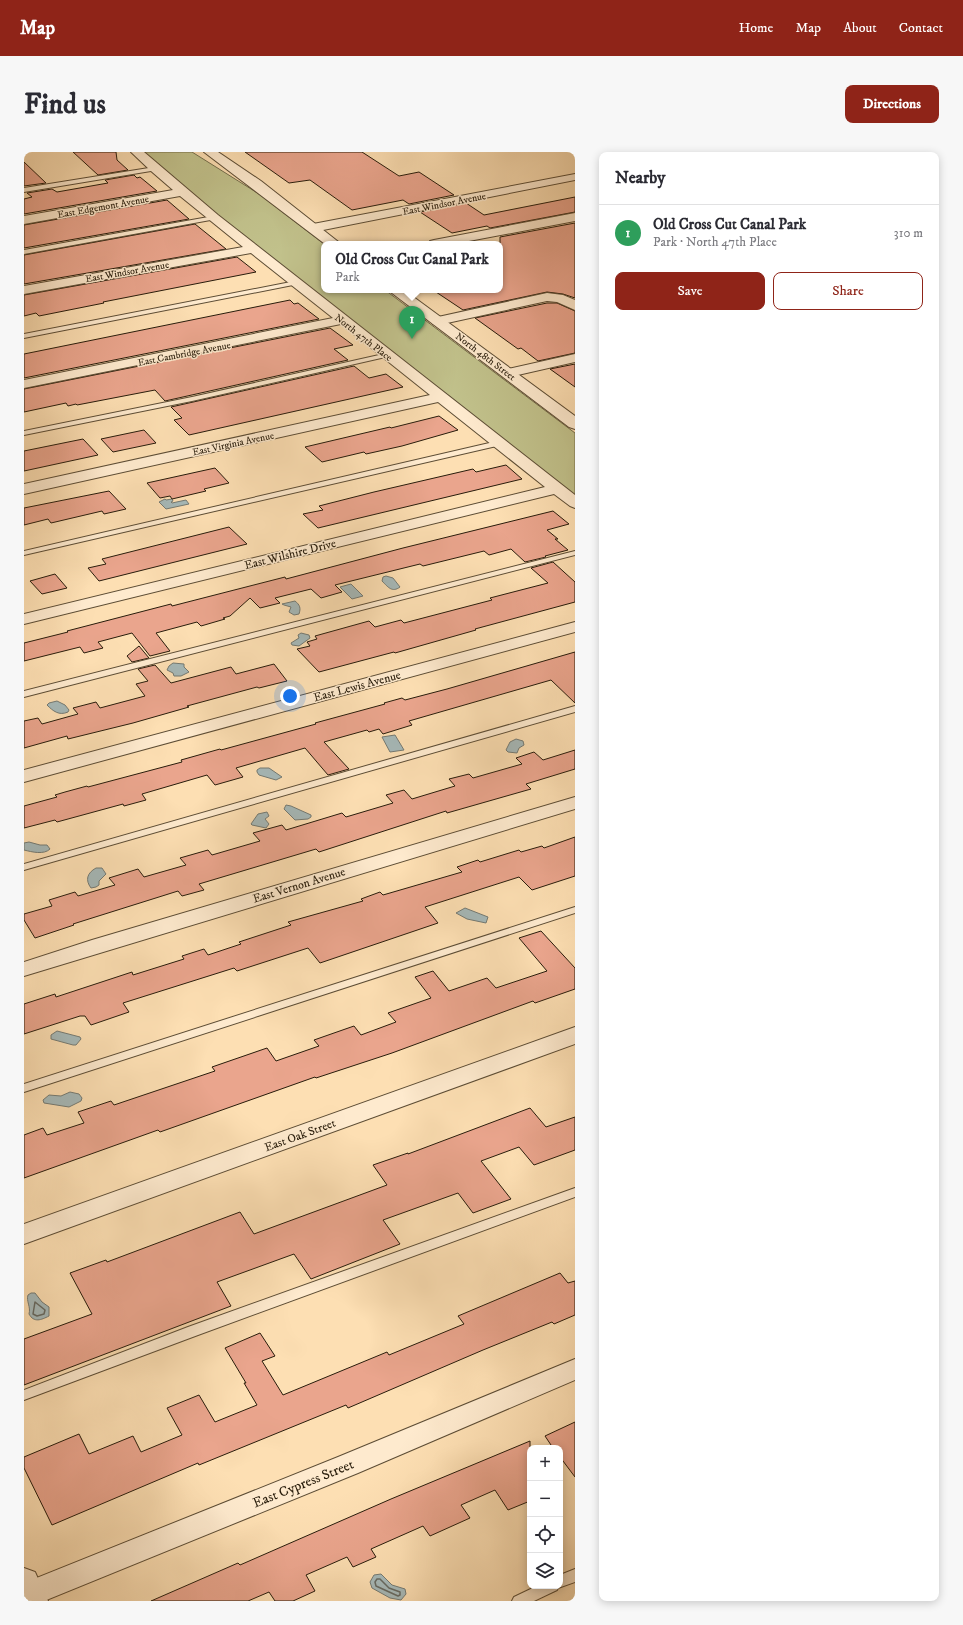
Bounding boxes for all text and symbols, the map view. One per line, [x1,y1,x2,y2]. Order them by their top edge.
text: Map [20,17,55,40]
text: Home [739,19,773,37]
text: Map [795,19,821,37]
text: About [843,19,877,37]
text: Contact [899,19,943,37]
button: Directions [845,85,939,123]
text: Find us [24,87,106,122]
text: Nearby [615,167,665,189]
street label: East Windsor Avenue [401,190,487,218]
street label: East Edgemont Avenue [56,193,150,221]
text: Old Cross Cut Canal Park [653,215,806,234]
text: 1 [626,225,630,241]
text: 310 m [894,225,923,241]
text: Park · North 47th Place [653,234,777,250]
popup [321,241,503,293]
text: Old Cross Cut Canal Park [335,250,489,269]
street label: East Windsor Avenue [84,259,170,285]
text: Park [335,269,360,285]
button: Save [615,272,765,310]
button: Share [773,272,923,310]
pin: 1 [399,306,425,339]
street label: North 47th Place [332,312,395,364]
street label: North 48th Street [453,330,518,383]
street label: East Cambridge Avenue [137,339,232,369]
street label: East Virginia Avenue [191,429,275,458]
street label: East Wilshire Drive [243,536,337,573]
street label: East Lewis Avenue [312,668,402,705]
your location [280,686,300,706]
street label: East Vernon Avenue [251,864,347,907]
street label: East Oak Street [263,1116,338,1155]
map controls [527,1445,563,1589]
button: + [527,1445,563,1481]
street label: East Cypress Street [250,1455,357,1512]
button: − [527,1481,563,1517]
button: locate [527,1517,563,1553]
button: layers [527,1553,563,1589]

